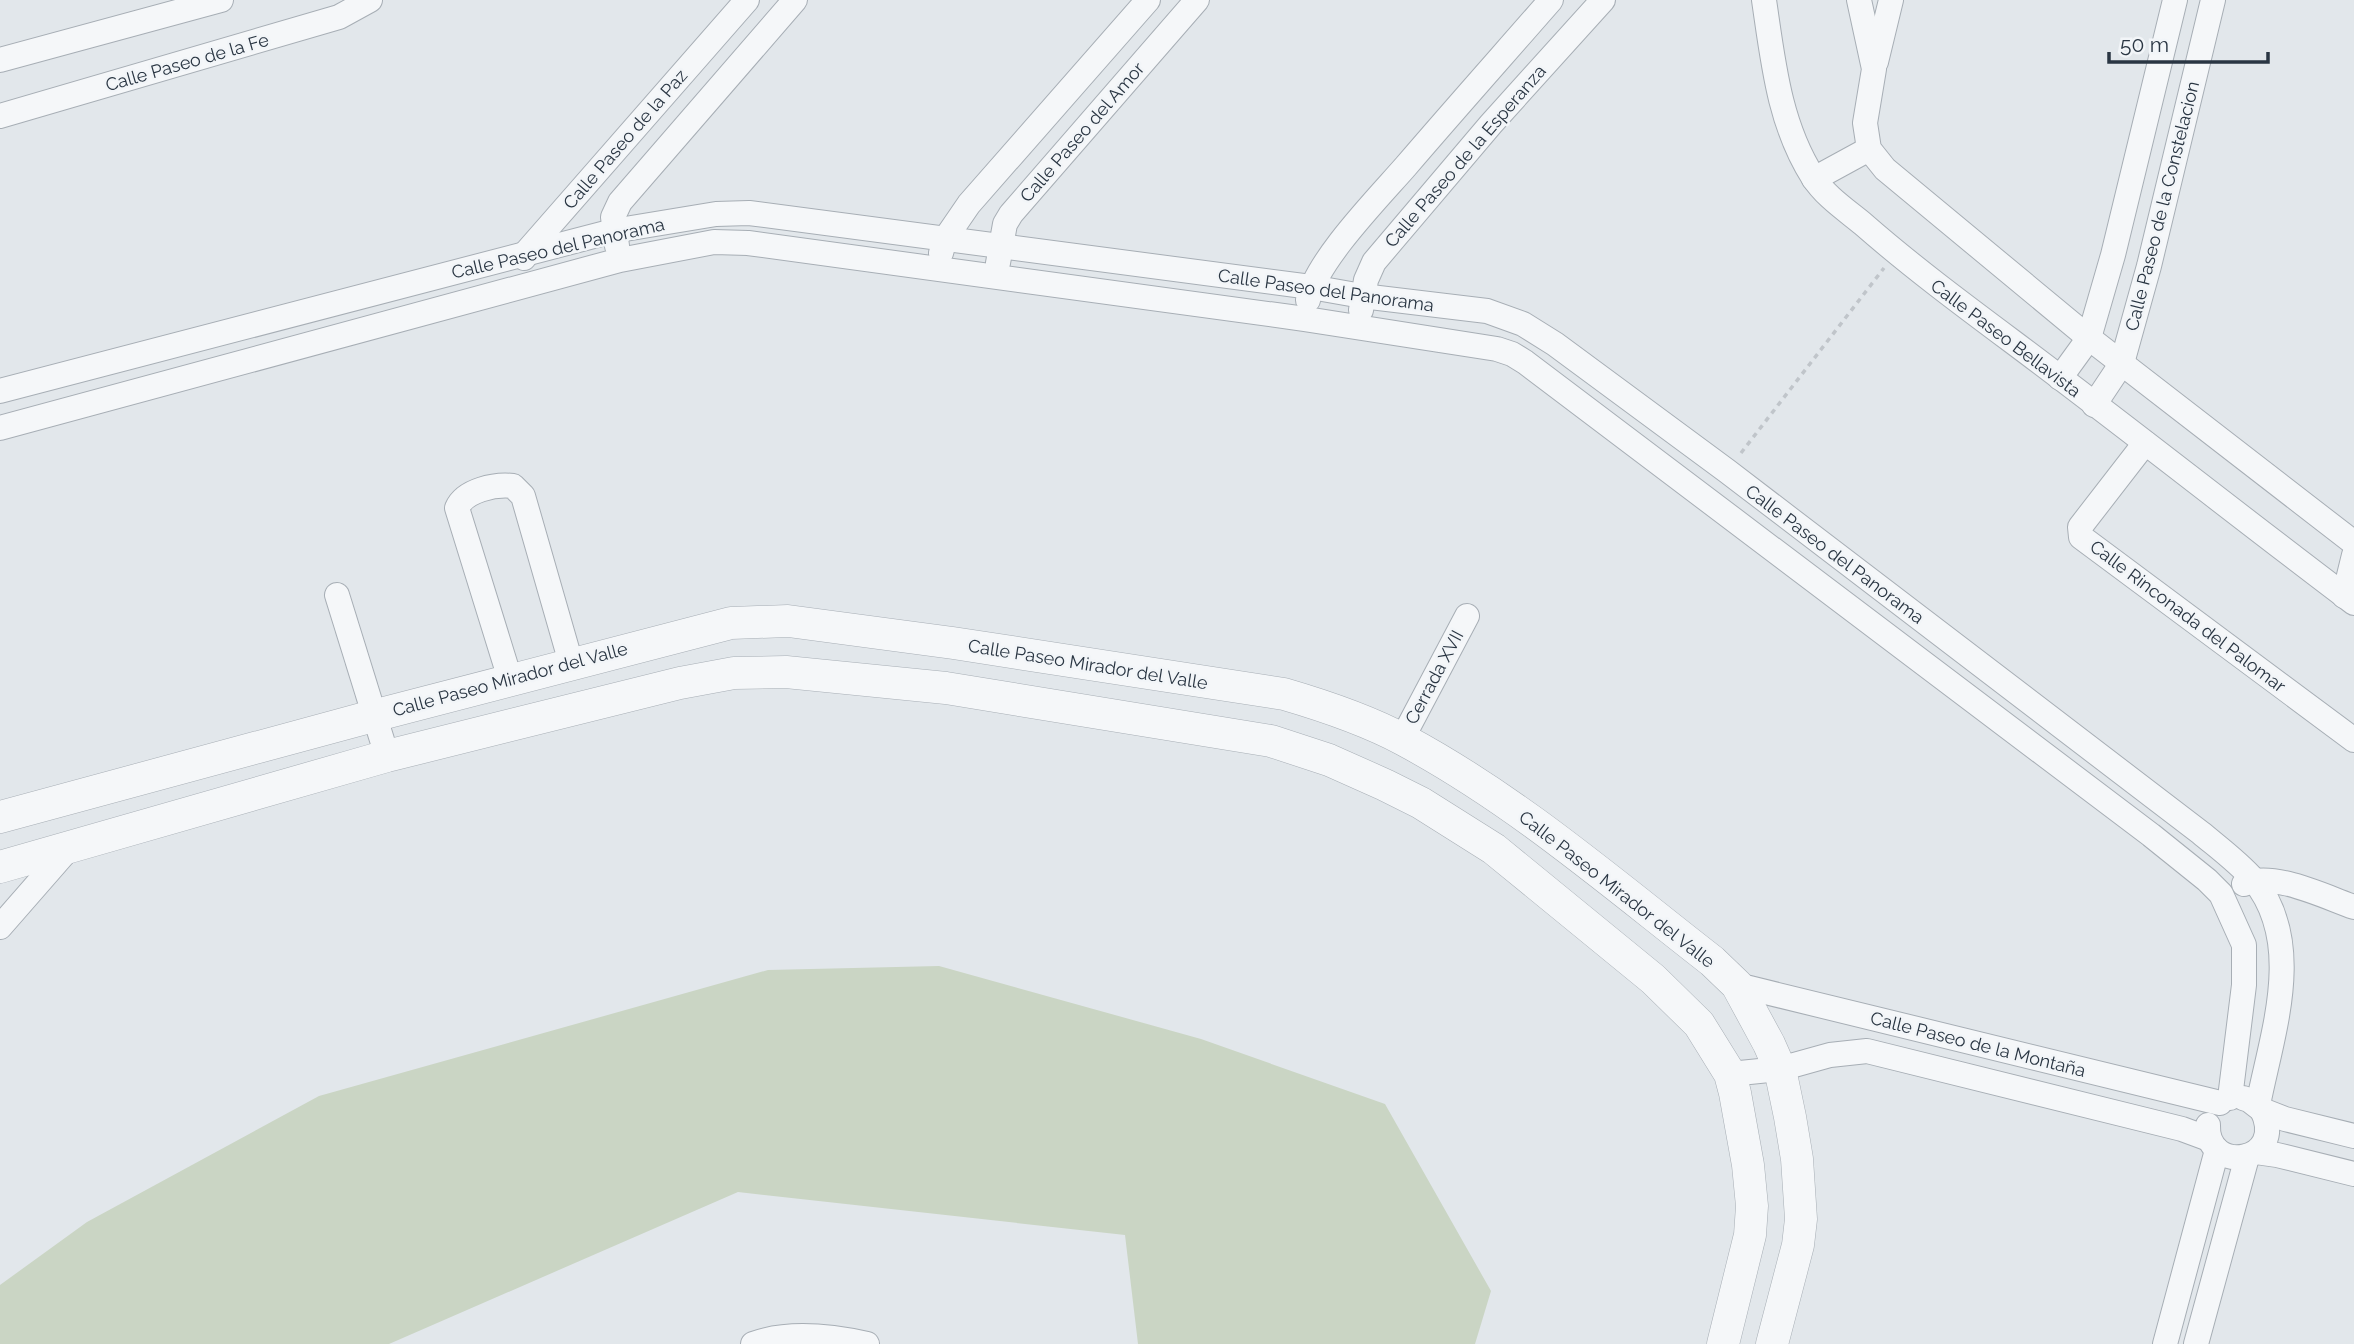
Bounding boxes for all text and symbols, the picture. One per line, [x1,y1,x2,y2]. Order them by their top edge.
scale bar [2109,21,2268,65]
street label: Calle Paseo de la Fe [103,29,271,95]
text: 50 m [2120,32,2169,57]
street label: Calle Paseo del Amor [1016,57,1149,206]
street label: Calle Paseo de la Esperanza [1380,61,1550,251]
street label: Calle Paseo de la Paz [559,65,691,213]
street label: Calle Paseo de la Constelacion [2121,79,2203,333]
street label: Calle Paseo del Panorama [450,213,666,283]
street label: Calle Paseo del Panorama [1217,264,1435,316]
street label: Calle Paseo Bellavista [1927,275,2085,401]
street label: Calle Paseo del Panorama [1742,480,1928,628]
street label: Calle Rinconada del Palomar [2086,536,2290,697]
street label: Cerrada XVII [1400,626,1468,728]
street label: Calle Paseo Mirador del Valle [967,635,1210,693]
street label: Calle Paseo Mirador del Valle [390,637,630,720]
street label: Calle Paseo Mirador del Valle [1515,806,1719,972]
street label: Calle Paseo de la Montaña [1868,1007,2088,1081]

